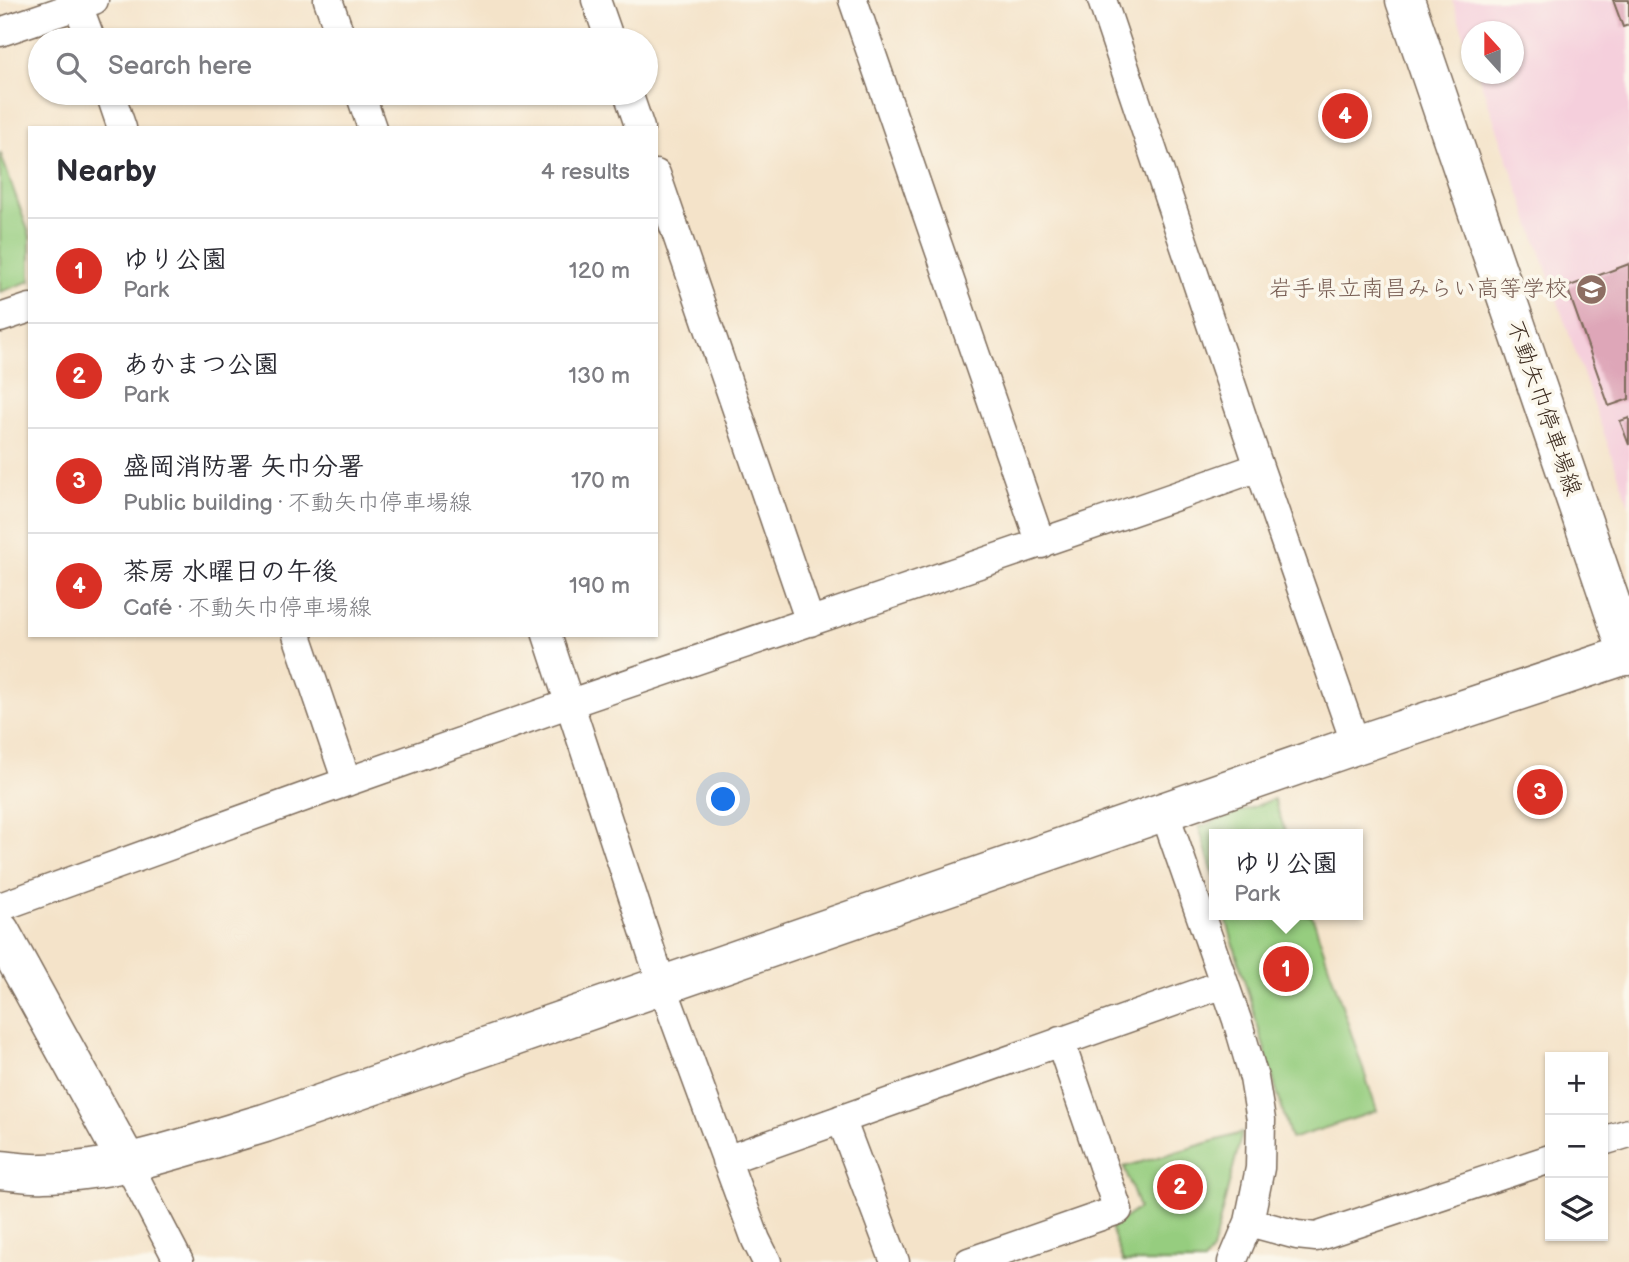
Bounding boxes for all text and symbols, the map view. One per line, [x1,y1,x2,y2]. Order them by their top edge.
north arrow [1461,21,1524,84]
search box [28,28,658,105]
icon: search [52,48,90,86]
text: Search here [108,51,252,82]
pin: 4 [1322,90,1368,142]
text: Nearby [56,154,156,190]
text: 4 results [541,158,630,186]
text: ゆり公園 [123,245,227,276]
text: 1 [74,257,84,285]
text: 120 m [569,257,630,285]
school or university icon: 岩手県立南昌みらい高等学校 [1574,272,1608,306]
place label: 岩手県立南昌みらい高等学校 [1269,275,1568,303]
text: Park [123,276,169,304]
street label: 不動矢巾停車場線 [1501,316,1587,500]
text: あかまつ公園 [123,350,279,381]
text: 2 [72,362,86,390]
text: 130 m [568,362,630,390]
text: Park [123,381,169,409]
text: 盛岡消防署 矢巾分署 [123,452,364,483]
text: 3 [72,467,86,495]
text: 170 m [571,467,630,495]
text: Public building · 不動矢巾停車場線 [123,489,472,517]
text: 茶房 水曜日の午後 [123,557,338,588]
text: 4 [72,572,86,600]
text: 190 m [569,572,630,600]
text: Café · 不動矢巾停車場線 [123,594,371,622]
pin: 3 [1517,766,1563,818]
your location [706,782,740,816]
popup [1209,829,1363,920]
text: ゆり公園 [1234,849,1338,880]
text: Park [1234,880,1280,908]
pin: 1 [1263,943,1309,995]
map controls [1545,1052,1608,1241]
button: + [1545,1052,1608,1115]
button: − [1545,1115,1608,1178]
pin: 2 [1157,1161,1203,1213]
button: layers [1545,1178,1608,1241]

